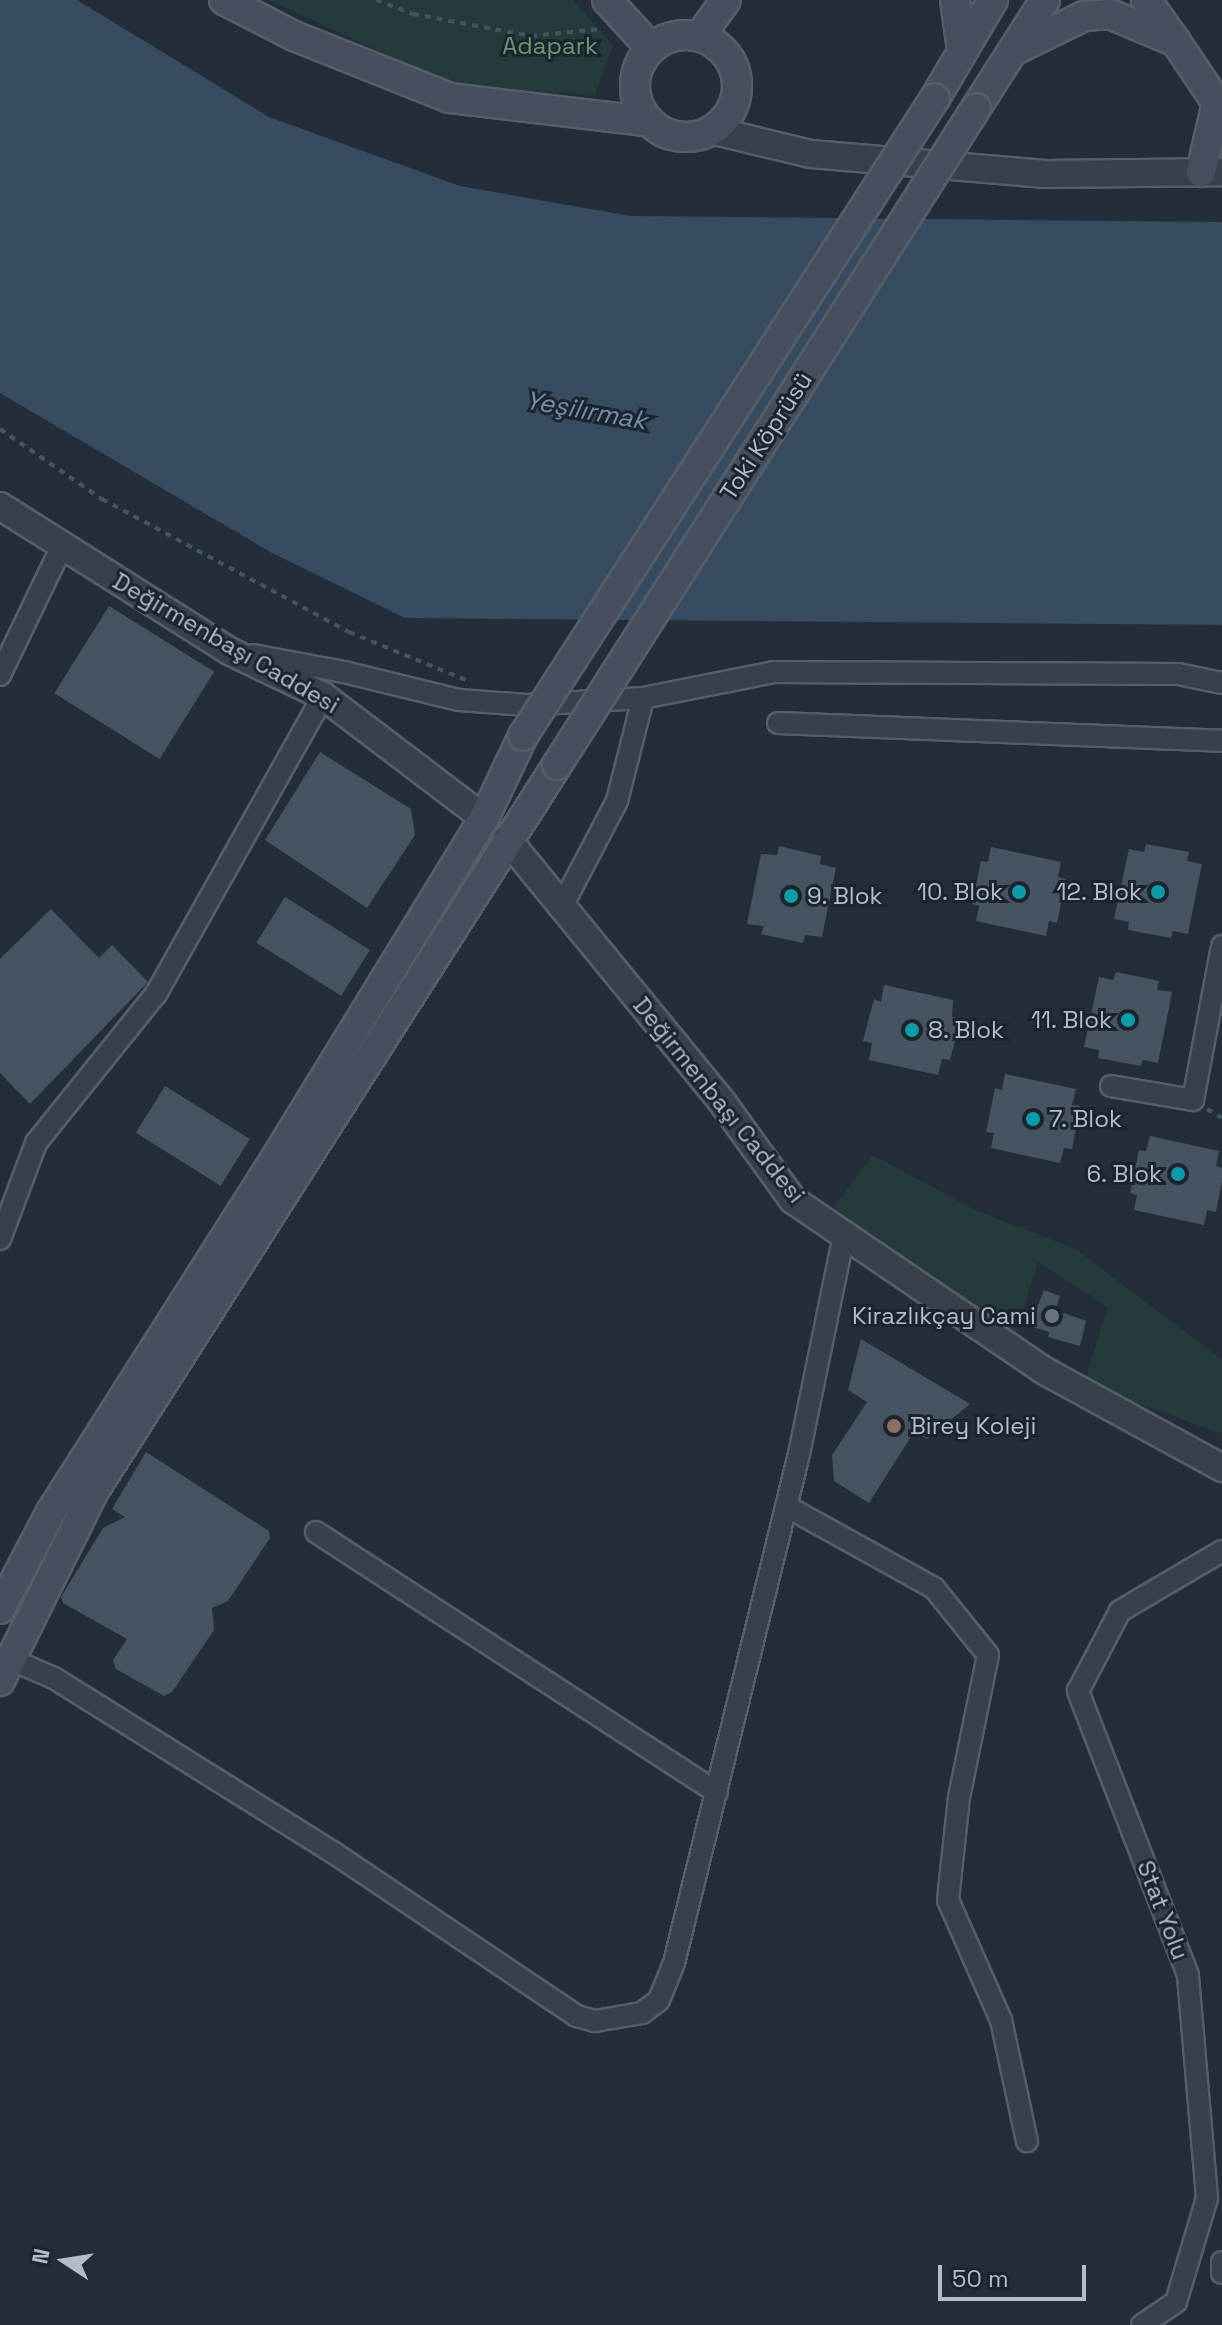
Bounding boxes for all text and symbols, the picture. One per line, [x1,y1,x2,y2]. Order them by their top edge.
park label: Adapark [502,32,598,60]
street label: Toki Köprüsü [714,367,818,505]
water label: Yeşilırmak [523,385,649,437]
street label: Değirmenbaşı Caddesi [108,566,344,720]
place label: 10. Blok [916,878,1003,906]
place label: 12. Blok [1056,878,1142,906]
place label: 9. Blok [807,882,883,910]
marker: 10. Blok [1010,883,1028,901]
marker: 12. Blok [1149,883,1167,901]
marker: 9. Blok [782,887,800,905]
street label: Değirmenbaşı Caddesi [627,991,811,1209]
place label: 11. Blok [1030,1006,1112,1034]
marker: 11. Blok [1119,1011,1137,1029]
place label: 8. Blok [928,1016,1005,1044]
marker: 8. Blok [903,1021,921,1039]
place label: 7. Blok [1049,1105,1123,1133]
marker: 7. Blok [1024,1110,1042,1128]
place label: 6. Blok [1086,1160,1162,1188]
marker: 6. Blok [1169,1165,1187,1183]
place label: Kirazlıkçay Cami [852,1302,1036,1330]
marker: Kirazlıkçay Cami [1043,1307,1061,1325]
place label: Birey Koleji [910,1412,1036,1440]
marker: Birey Koleji [885,1417,903,1435]
street label: Stat Yolu [1131,1856,1195,1964]
north arrow [24,2221,104,2301]
text: N [25,2246,56,2266]
scale bar [942,2249,1090,2299]
text: 50 m [952,2263,1009,2294]

